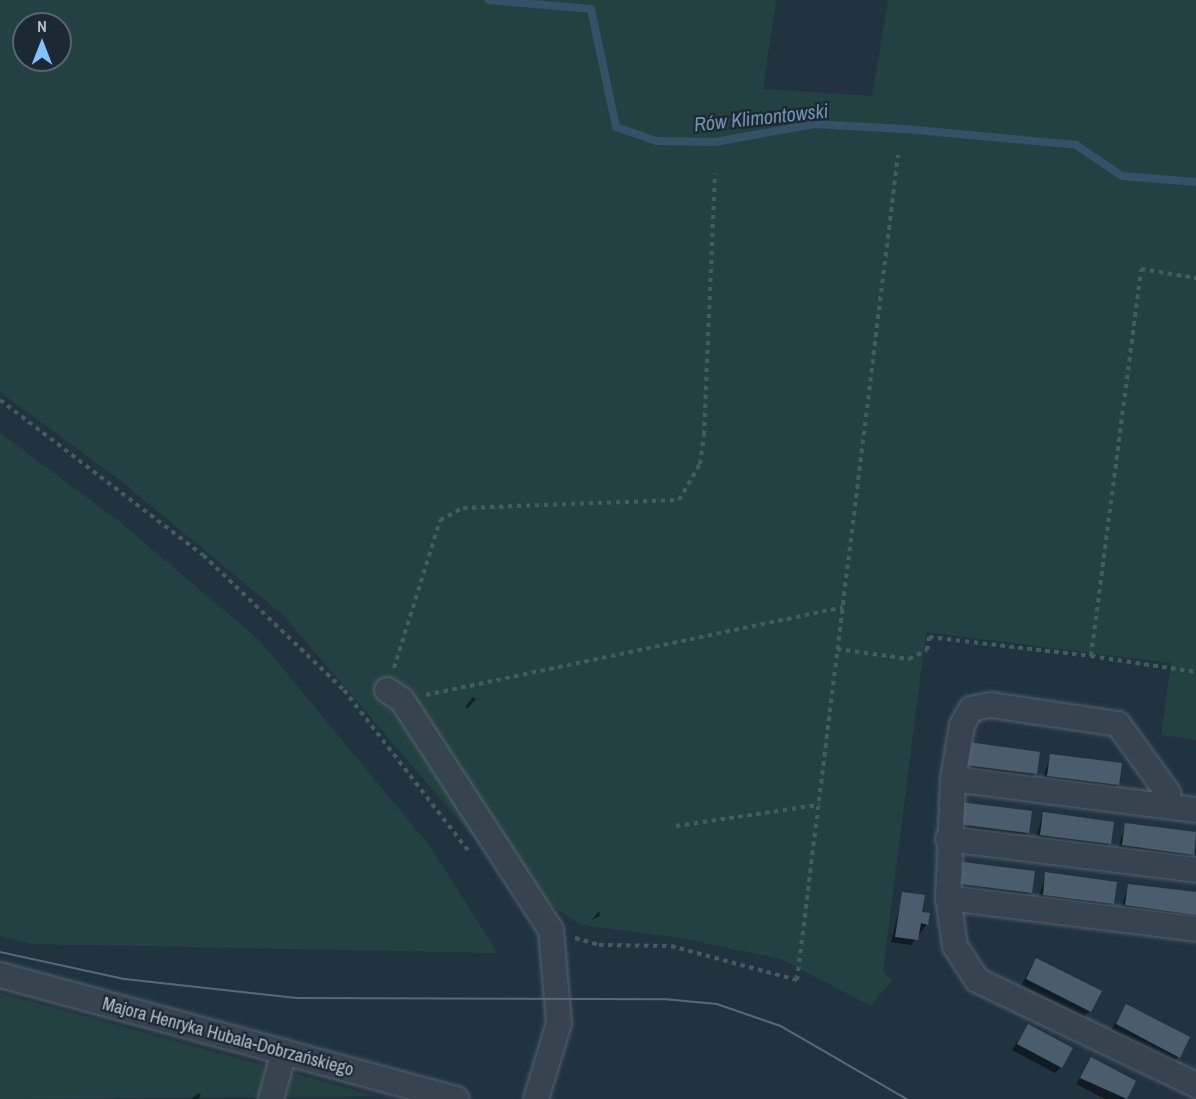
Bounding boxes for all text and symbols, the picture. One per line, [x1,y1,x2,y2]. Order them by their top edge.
north arrow [12,12,72,72]
text: N [37,15,47,37]
water label: Rów Klimontowski [693,98,829,136]
street label: Majora Henryka Hubala-Dobrzańskiego [100,993,356,1081]

